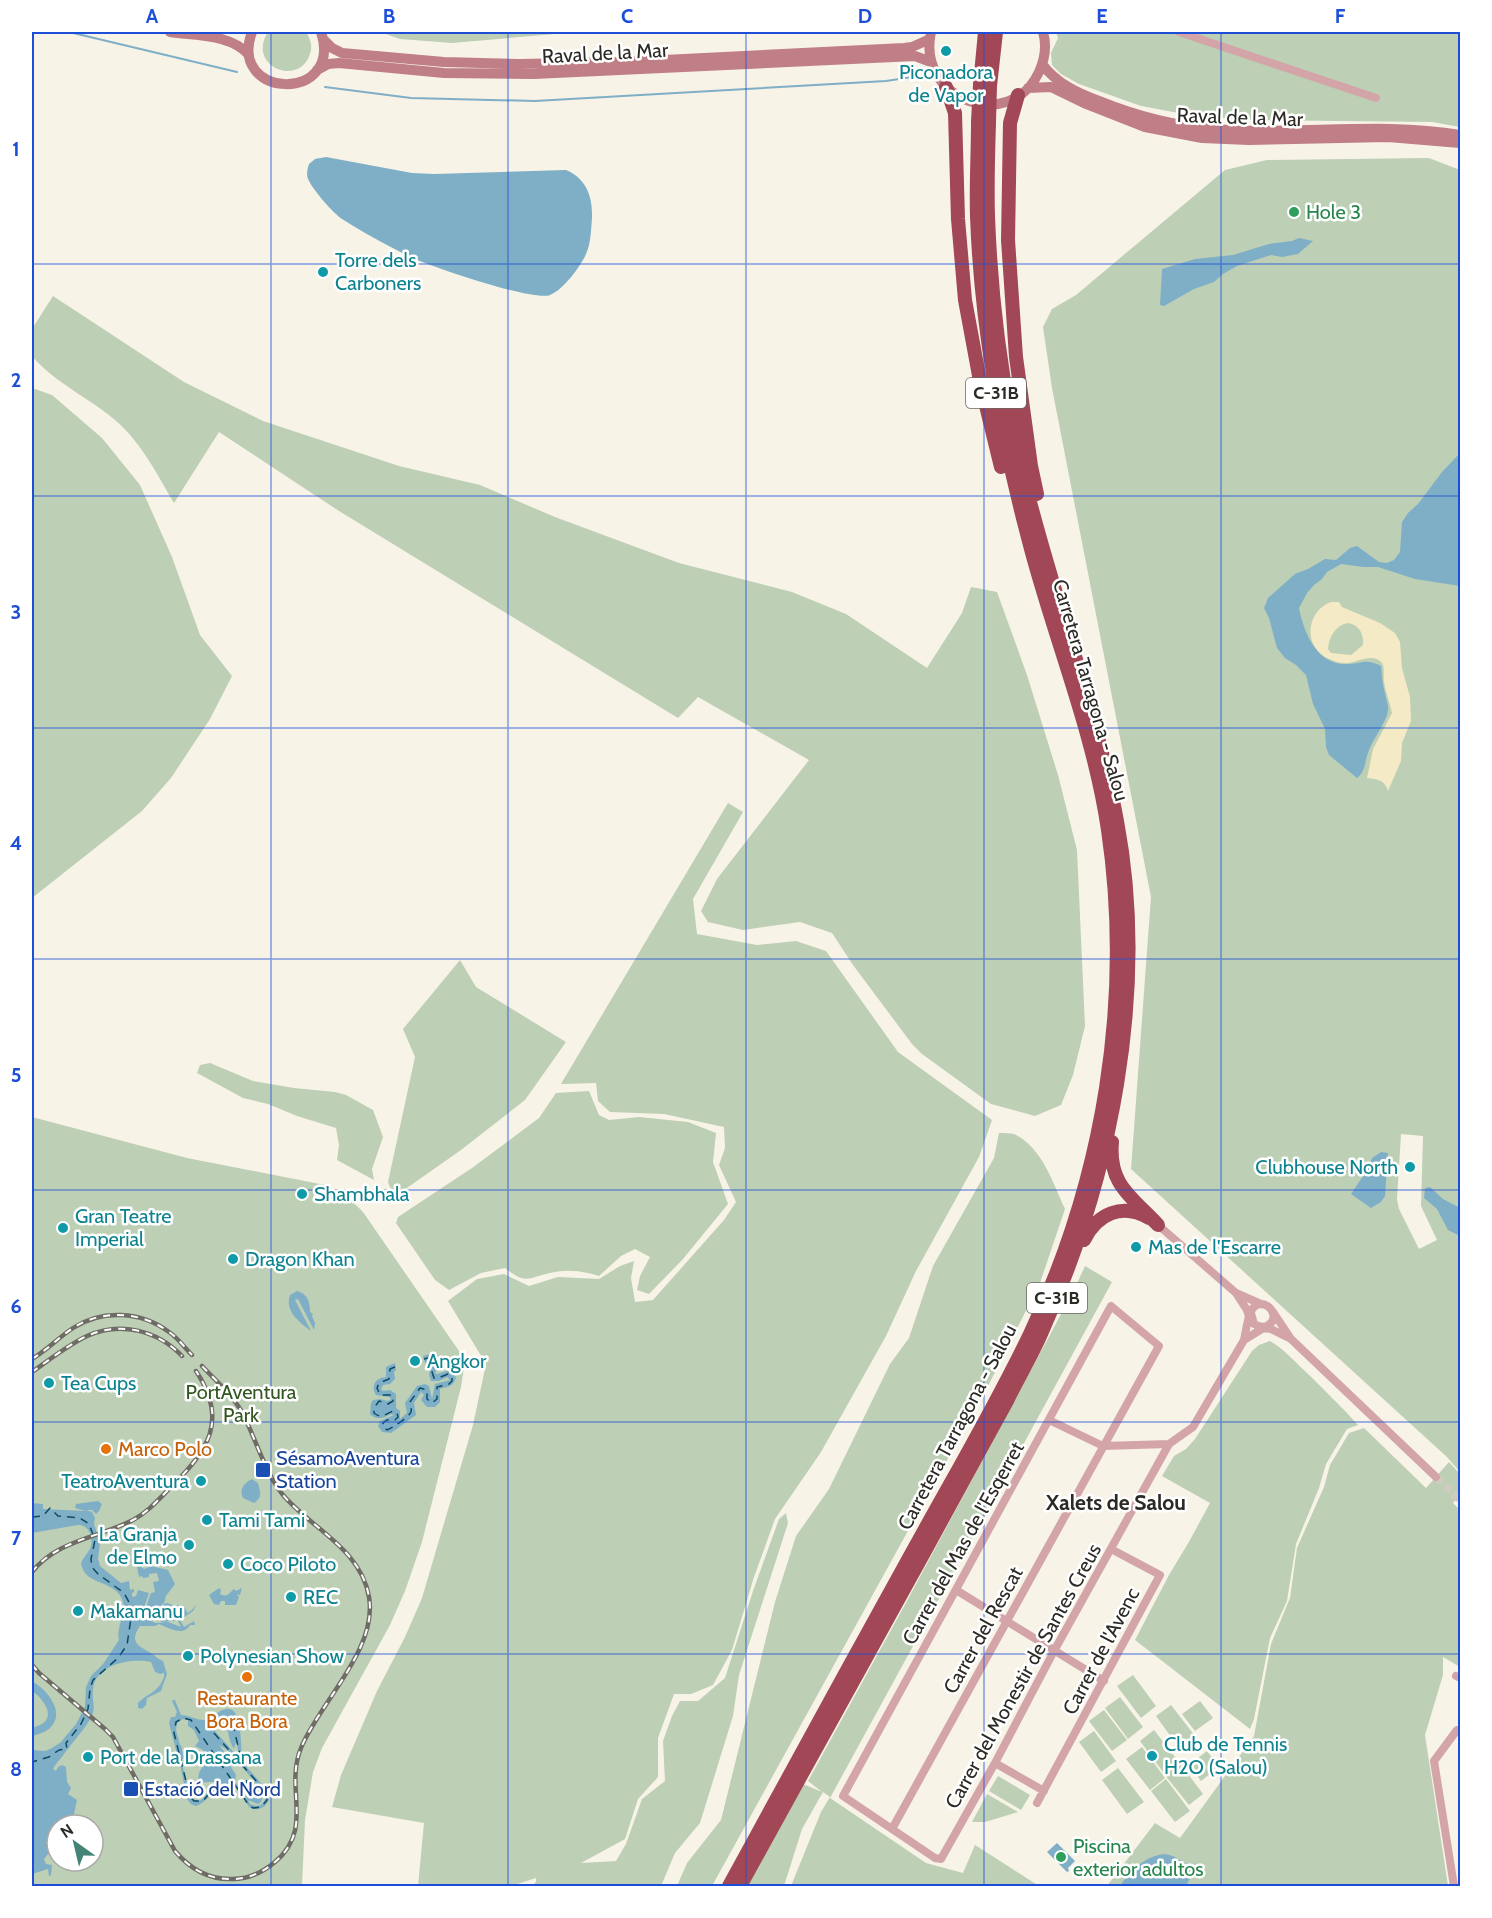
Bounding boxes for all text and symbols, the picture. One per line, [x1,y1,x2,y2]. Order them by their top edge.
text: A [146,4,159,28]
text: B [383,4,395,28]
text: C [621,4,633,28]
text: D [858,4,872,28]
text: E [1096,4,1108,28]
text: F [1335,4,1346,28]
street label: Raval de la Mar [541,38,669,68]
marker: Piconadora de Vapor [939,44,953,58]
place label: Piconadora de Vapor [899,60,993,107]
street label: Raval de la Mar [1176,103,1304,131]
text: 1 [12,137,20,161]
place label: Hole 3 [1306,200,1361,224]
marker: Hole 3 [1287,205,1301,219]
place label: Torre dels Carboners [335,248,421,295]
marker: Torre dels Carboners [316,265,330,279]
text: 2 [11,368,21,392]
road number: C-31B [966,378,1026,408]
street label: Carretera Tarragona - Salou [1048,576,1134,804]
text: 3 [11,600,21,624]
text: 4 [10,831,22,855]
text: 5 [11,1063,21,1087]
place label: Clubhouse North [1255,1155,1398,1179]
marker: Clubhouse North [1403,1160,1417,1174]
place label: Shambhala [314,1182,410,1206]
marker: Shambhala [295,1187,309,1201]
place label: Gran Teatre Imperial [75,1204,172,1251]
marker: Gran Teatre Imperial [56,1221,70,1235]
place label: Mas de l'Escarre [1148,1235,1281,1259]
marker: Mas de l'Escarre [1129,1240,1143,1254]
place label: Dragon Khan [245,1247,355,1271]
marker: Dragon Khan [226,1252,240,1266]
road number: C-31B [1027,1283,1087,1313]
text: 6 [10,1294,22,1318]
street label: Carretera Tarragona - Salou [893,1320,1021,1534]
place label: Angkor [427,1349,487,1373]
marker: Angkor [408,1354,422,1368]
place label: Tea Cups [61,1371,136,1395]
marker: Tea Cups [42,1376,56,1390]
park label: PortAventura Park [186,1380,297,1427]
place label: Marco Polo [118,1437,212,1461]
street label: Carrer del Mas de l'Esqerret [897,1437,1029,1649]
marker: Marco Polo [99,1442,113,1456]
place label: SésamoAventura Station [276,1446,420,1493]
marker: SésamoAventura Station [254,1461,272,1479]
place label: TeatroAventura [61,1469,189,1493]
marker: TeatroAventura [194,1474,208,1488]
district label: Xalets de Salou [1045,1490,1186,1515]
place label: Tami Tami [219,1508,305,1532]
marker: Tami Tami [200,1513,214,1527]
place label: La Granja de Elmo [99,1522,177,1569]
text: 7 [11,1526,22,1550]
marker: La Granja de Elmo [182,1538,196,1552]
street label: Carrer del Monestir de Santes Creus [940,1539,1106,1813]
place label: Coco Piloto [240,1552,336,1576]
marker: Coco Piloto [221,1557,235,1571]
street label: Carrer del Rescat [938,1562,1028,1698]
street label: Carrer de l'Avenc [1058,1584,1144,1718]
place label: REC [303,1585,338,1609]
marker: REC [284,1590,298,1604]
place label: Makamanu [90,1599,183,1623]
marker: Makamanu [71,1604,85,1618]
place label: Polynesian Show [200,1644,344,1668]
marker: Polynesian Show [181,1649,195,1663]
marker: Restaurante Bora Bora [240,1670,254,1684]
place label: Restaurante Bora Bora [197,1686,297,1733]
place label: Club de Tennis H2O (Salou) [1164,1732,1287,1779]
place label: Port de la Drassana [100,1745,262,1769]
marker: Club de Tennis H2O (Salou) [1145,1749,1159,1763]
marker: Port de la Drassana [81,1750,95,1764]
text: 8 [10,1757,22,1781]
place label: Estació del Nord [144,1777,281,1801]
marker: Estació del Nord [122,1780,140,1798]
north arrow [45,1813,105,1873]
text: N [57,1820,77,1842]
place label: Piscina exterior adultos [1073,1834,1204,1881]
marker: Piscina exterior adultos [1054,1850,1068,1864]

